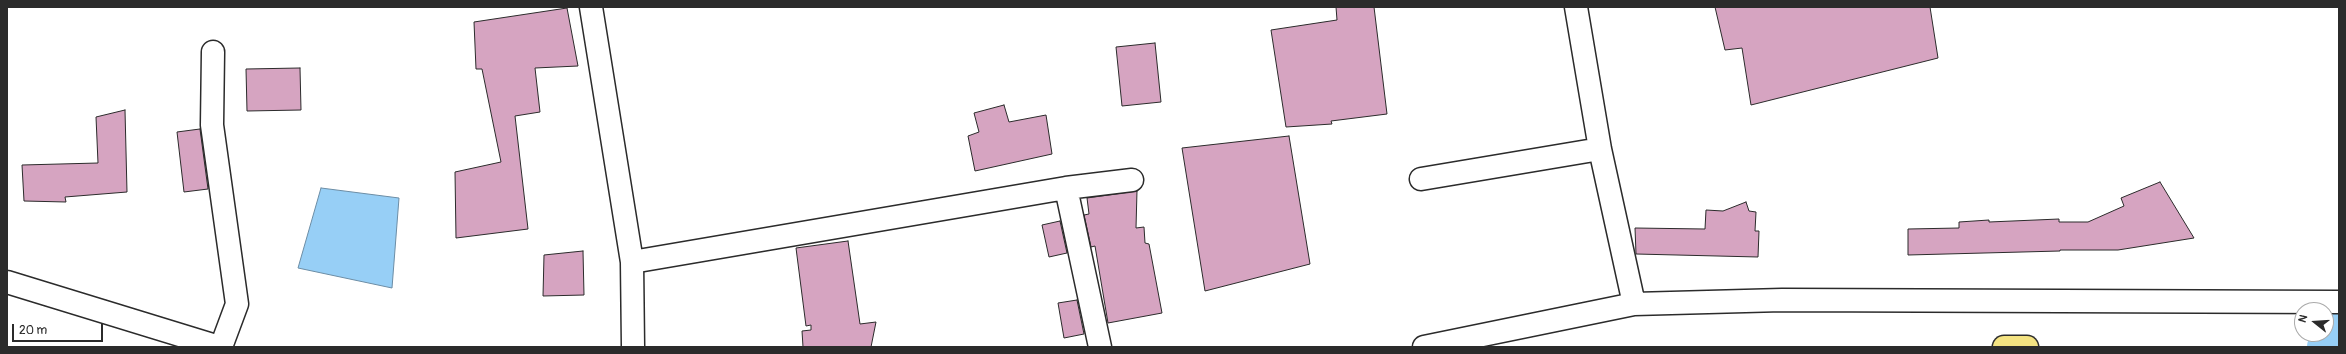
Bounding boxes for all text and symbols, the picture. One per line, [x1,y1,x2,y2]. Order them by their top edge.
north arrow [2294,302,2334,342]
text: N [2296,313,2310,324]
scale bar [14,316,105,342]
text: 20 m [19,323,47,338]

